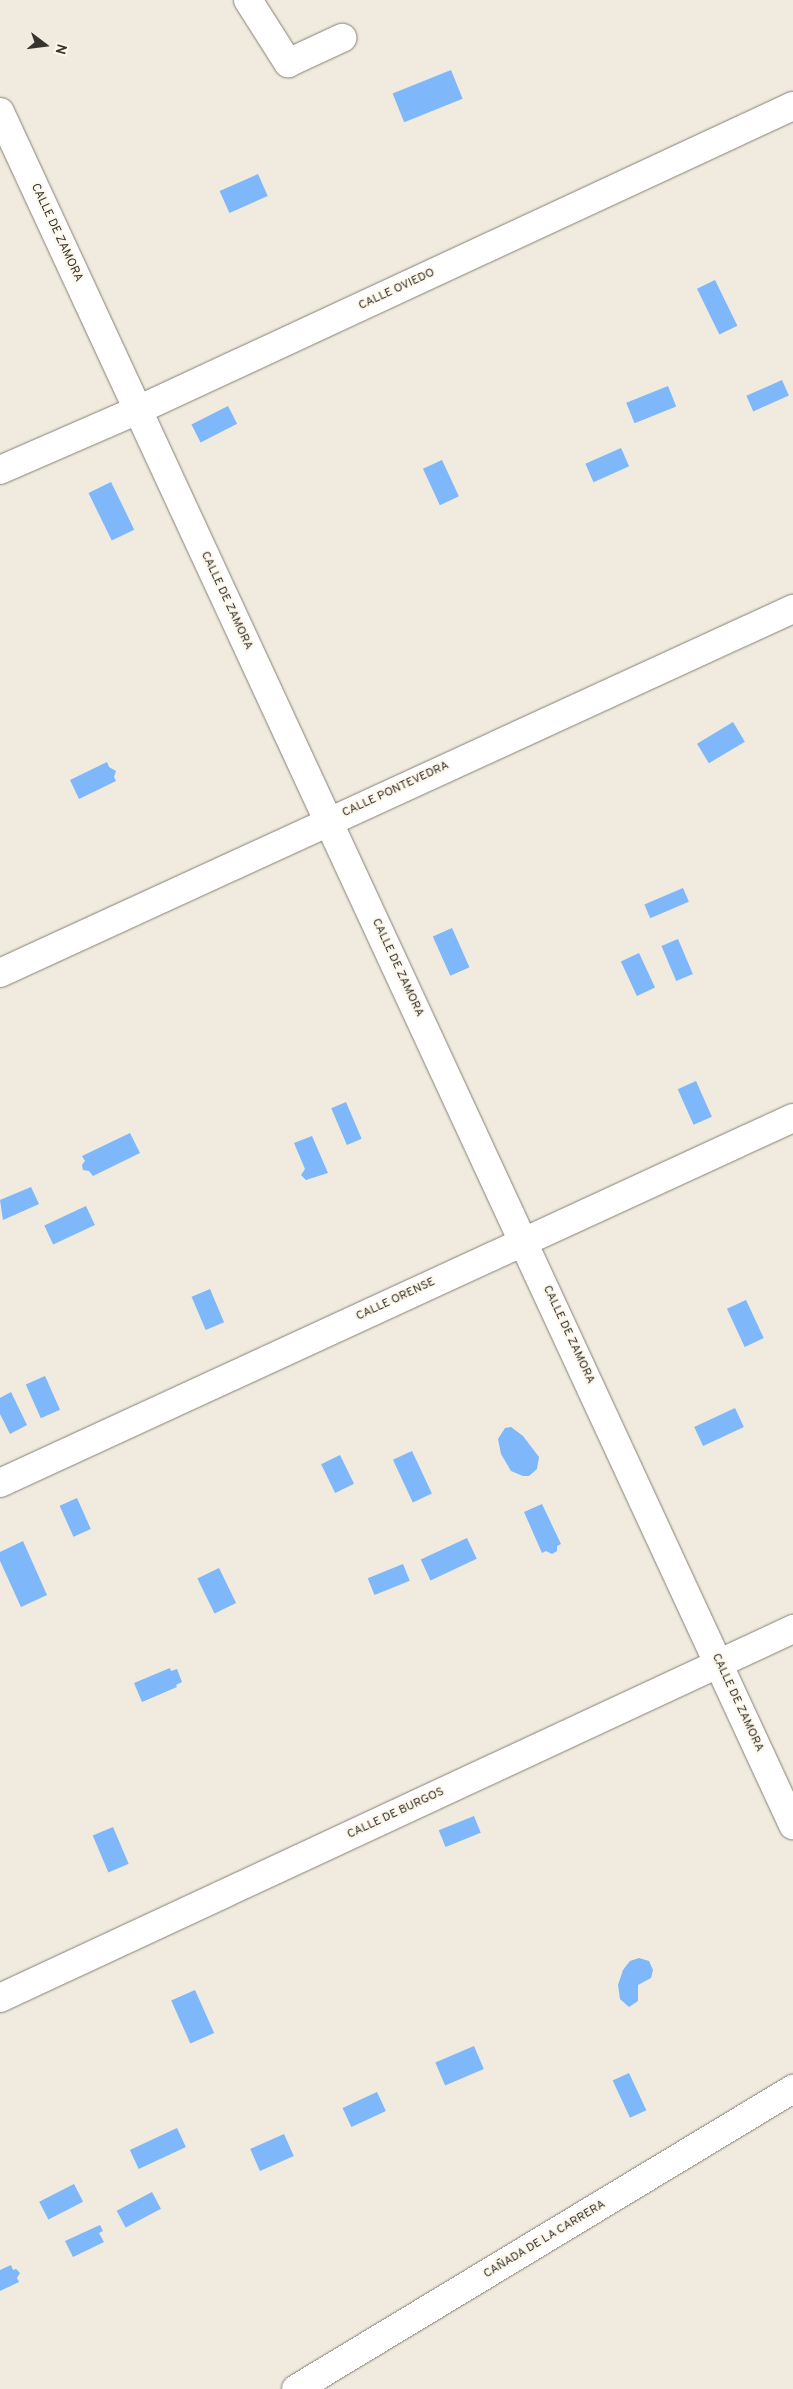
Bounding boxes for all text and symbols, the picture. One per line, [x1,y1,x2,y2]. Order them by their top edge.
north arrow [20,20,70,70]
text: N [50,42,69,56]
street label: CALLE DE ZAMORA [27,182,85,284]
street label: CALLE OVIEDO [357,266,437,314]
street label: CALLE DE ZAMORA [197,550,255,652]
street label: CALLE PONTEVEDRA [340,759,452,821]
street label: CALLE DE ZAMORA [368,917,426,1019]
street label: CALLE ORENSE [354,1275,438,1325]
street label: CALLE DE ZAMORA [539,1284,597,1386]
street label: CALLE DE ZAMORA [708,1652,766,1754]
street label: CALLE DE BURGOS [345,1785,447,1843]
street label: CAÑADA DE LA CARRERA [481,2198,609,2282]

